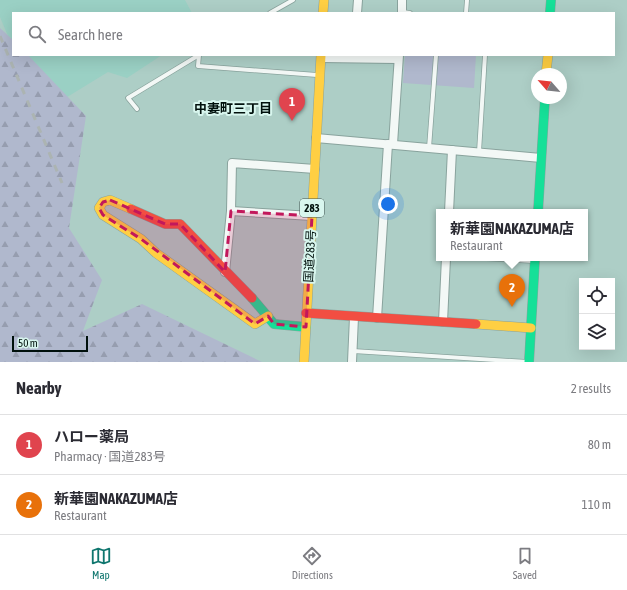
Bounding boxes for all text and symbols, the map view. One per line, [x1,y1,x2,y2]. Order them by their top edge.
search box [12,12,615,56]
icon: search [26,23,48,45]
text: Search here [58,26,123,43]
north arrow [531,68,567,104]
pin: 1 [279,88,305,121]
district label: 中妻町三丁目 [194,101,272,116]
your location [378,194,398,214]
road number: 283 [300,199,324,217]
popup [436,209,588,261]
text: 新華園NAKAZUMA店 [450,220,574,237]
street label: 国道283号 [302,229,318,283]
text: Restaurant [450,238,503,253]
pin: 2 [499,274,525,307]
map controls [579,278,615,350]
button: locate [579,278,615,314]
button: layers [579,314,615,350]
scale bar [12,334,88,353]
text: 50 m [18,337,38,349]
text: Nearby [16,378,62,398]
text: 2 results [571,381,611,396]
text: ハロー薬局 [54,428,129,445]
text: 1 [26,437,32,452]
text: 80 m [588,437,611,452]
text: Pharmacy · 国道283号 [54,449,166,464]
text: 新華園NAKAZUMA店 [54,490,178,507]
text: 2 [26,497,32,512]
text: 110 m [582,497,611,512]
text: Restaurant [54,508,107,523]
tab: Map [90,545,112,581]
tab: Directions [292,545,333,581]
tab: Saved [513,545,537,581]

